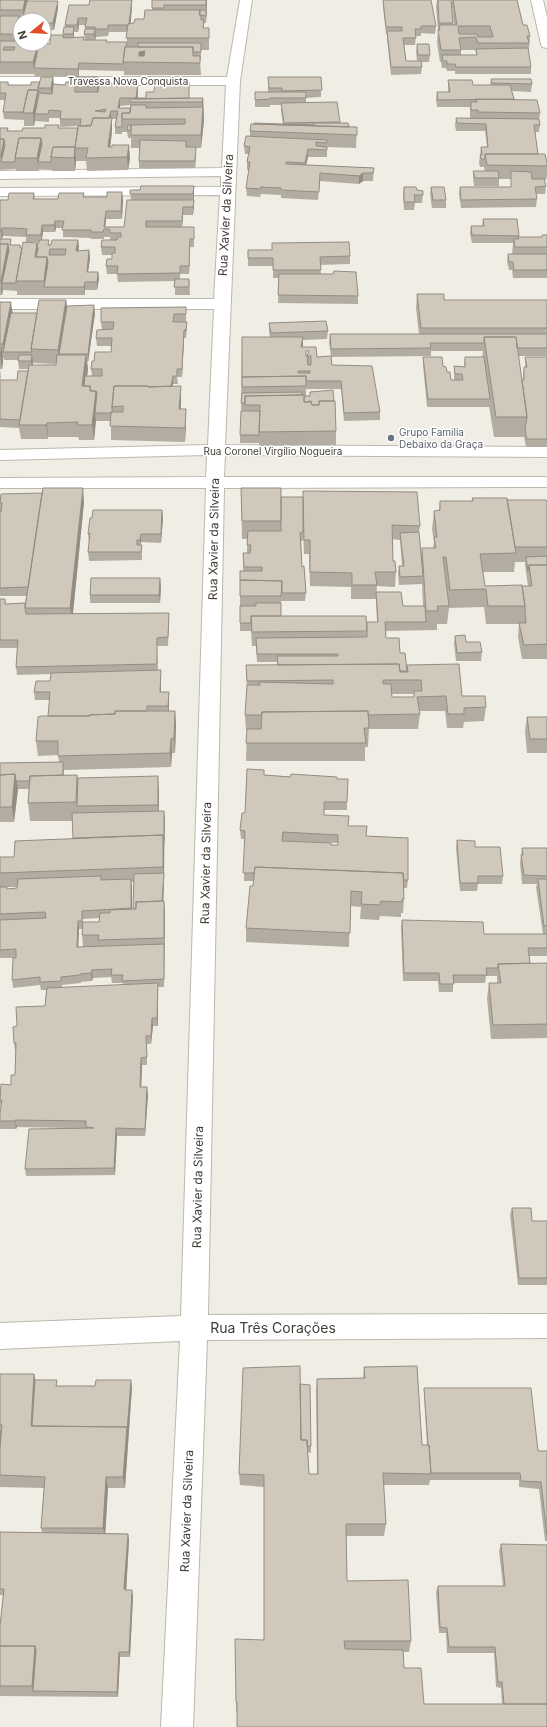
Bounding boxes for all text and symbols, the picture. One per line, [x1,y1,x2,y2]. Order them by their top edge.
north arrow [12,12,52,52]
text: N [15,29,30,41]
street label: Travessa Nova Conquista [68,75,188,87]
street label: Rua Xavier da Silveira [215,154,236,276]
place label: Grupo Familia Debaixo da Graça [399,426,483,450]
marker: Grupo Familia Debaixo da Graça [386,433,396,443]
street label: Rua Coronel Virgílio Nogueira [204,445,342,457]
street label: Rua Xavier da Silveira [205,478,222,600]
street label: Rua Xavier da Silveira [197,802,214,924]
street label: Rua Xavier da Silveira [189,1126,206,1248]
street label: Rua Três Corações [210,1319,336,1336]
street label: Rua Xavier da Silveira [177,1450,196,1572]

